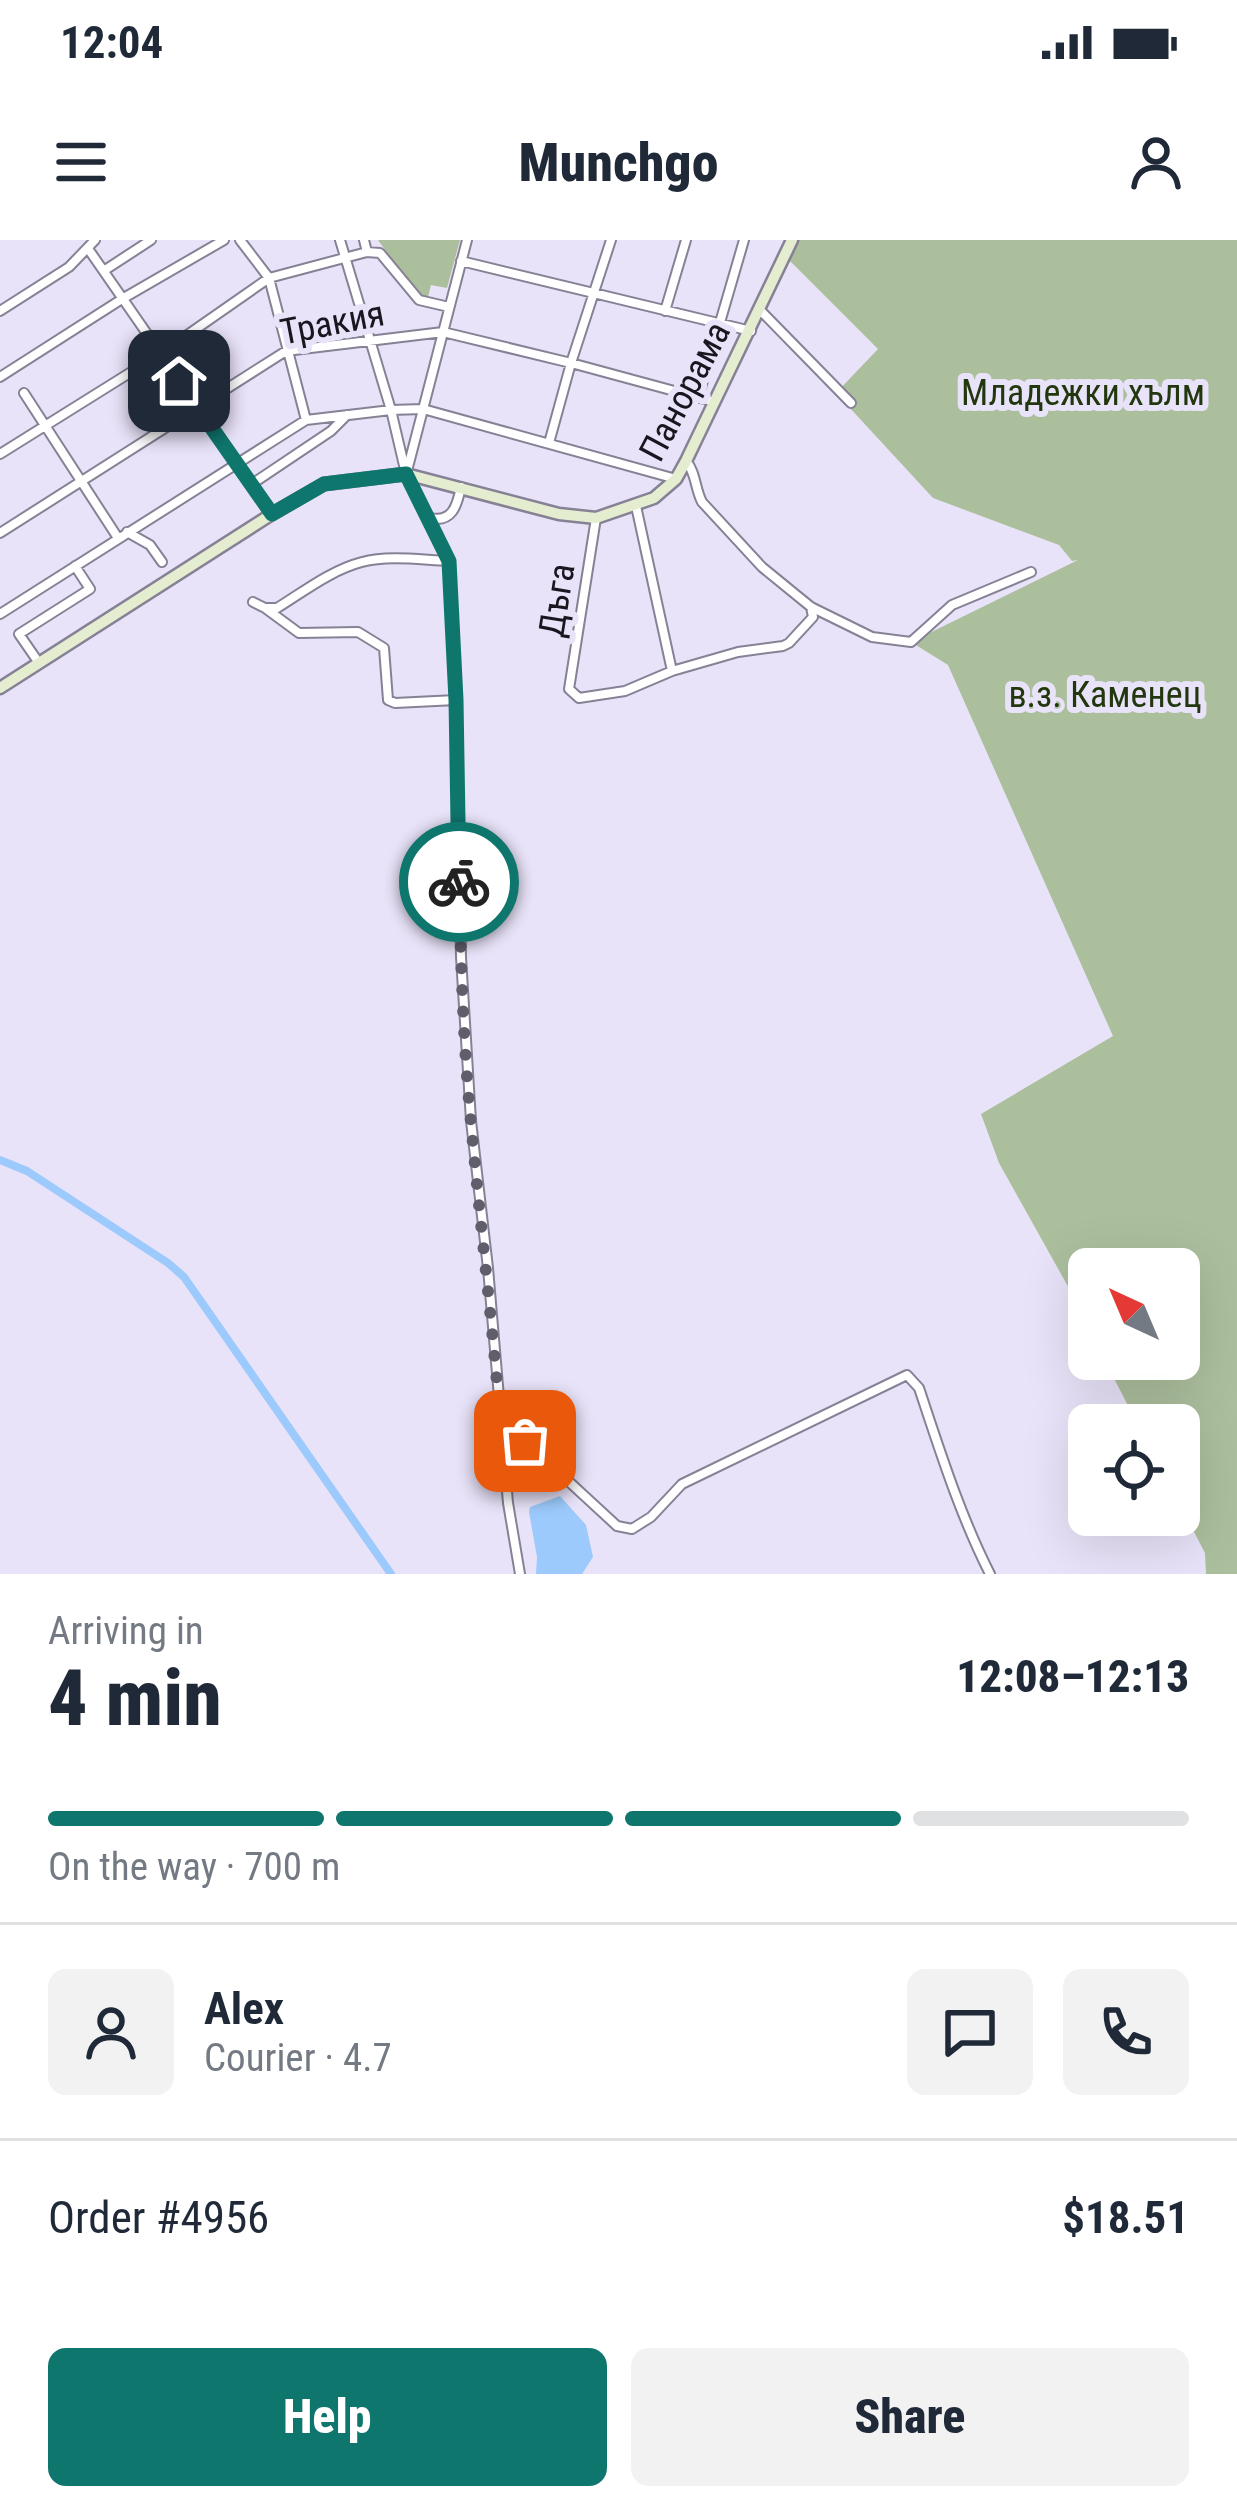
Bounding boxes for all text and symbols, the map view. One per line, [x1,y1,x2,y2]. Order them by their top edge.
text: 12:04 [60,16,163,69]
icon: menu [48,129,114,195]
icon: person [1123,129,1189,195]
text: Munchgo [519,131,718,194]
street label: Тракия [277,292,388,354]
street label: Панорама [631,315,739,468]
pin [128,330,230,432]
icon: home [146,348,212,414]
park label: Младежки хълм [961,372,1205,414]
street label: Дъга [530,560,583,640]
park label: в.з. Каменец [1008,674,1202,716]
courier [399,822,519,942]
icon: bike [426,849,492,915]
north arrow [1068,1248,1200,1380]
map controls [1068,1248,1200,1536]
pin [474,1390,576,1492]
button: locate [1068,1404,1200,1536]
icon: bag [492,1408,558,1474]
text: Arriving in [48,1608,204,1654]
text: 12:08–12:13 [956,1650,1189,1703]
text: 4 min [48,1653,222,1744]
text: On the way · 700 m [48,1844,340,1890]
button: person [48,1969,174,2095]
button: chat [907,1969,1033,2095]
button: phone [1063,1969,1189,2095]
text: Alex [204,1982,284,2035]
text: Courier · 4.7 [204,2035,392,2081]
text: Order #4956 [48,2191,269,2244]
text: $18.51 [1062,2191,1189,2244]
button: Help [48,2348,607,2486]
button: Share [631,2348,1189,2486]

